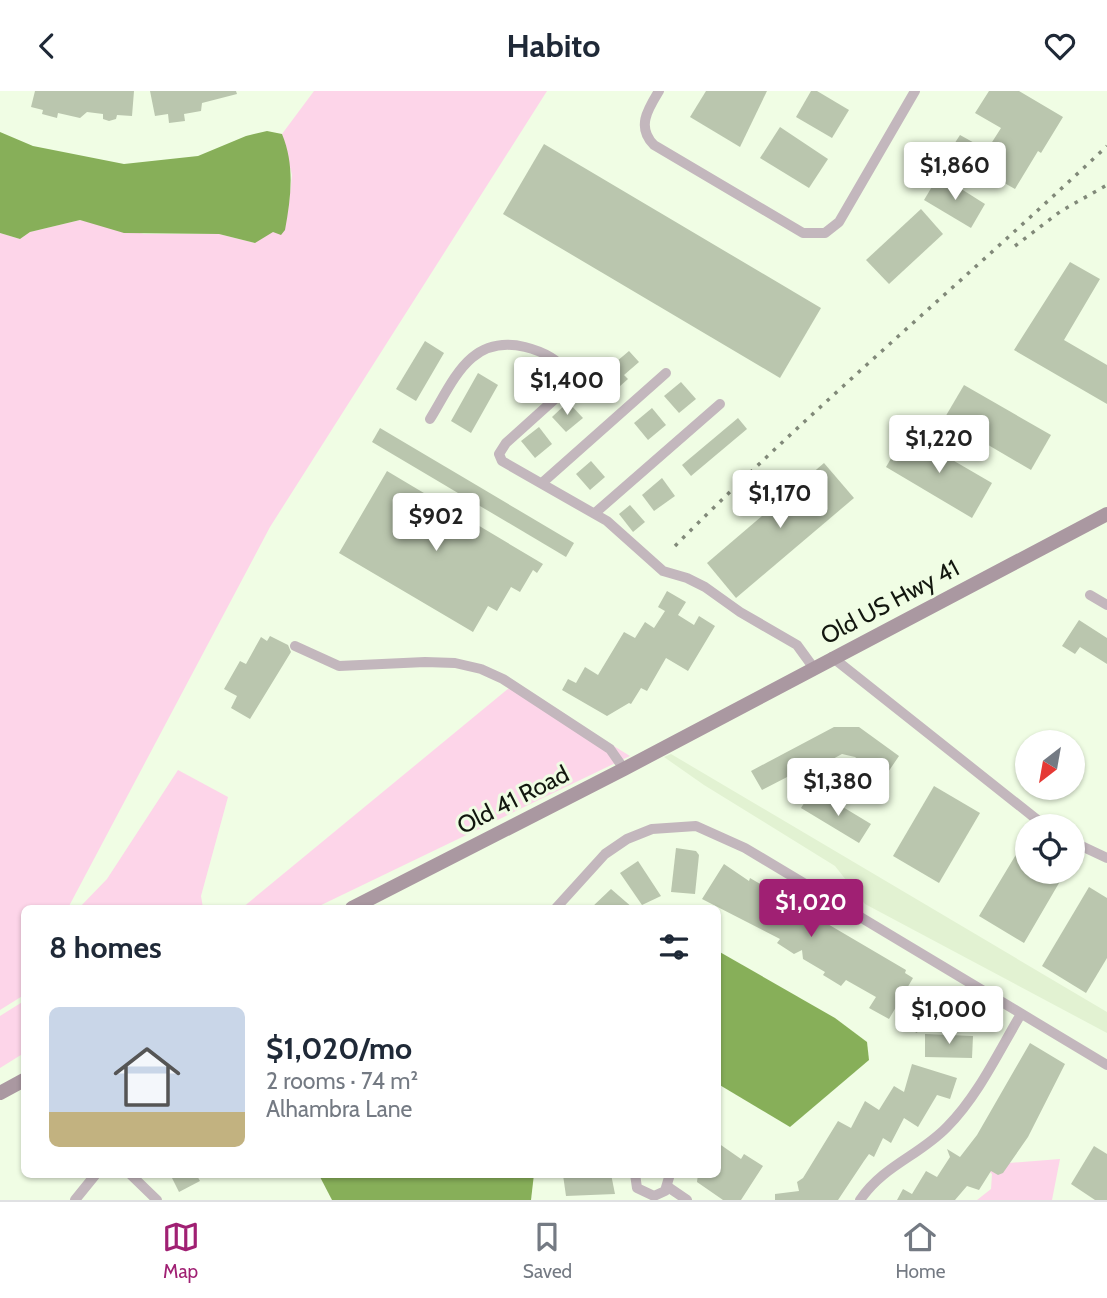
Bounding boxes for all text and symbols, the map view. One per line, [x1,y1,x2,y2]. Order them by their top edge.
text: Habito [506,26,601,65]
icon: back [28,27,66,65]
icon: heart [1041,27,1079,65]
pin: $1,860 [898,143,1012,202]
text: $1,860 [920,151,990,179]
pin: $1,400 [510,357,624,417]
text: $1,400 [530,366,604,394]
pin: $1,220 [882,415,996,475]
text: $1,220 [905,424,973,452]
pin: $1,170 [723,471,837,530]
text: $1,170 [749,479,812,507]
pin: $902 [395,493,477,553]
text: $902 [409,502,463,530]
street label: Old US Hwy 41 [816,553,964,650]
north arrow [1015,730,1085,800]
map controls [1015,730,1085,884]
street label: Old 41 Road [452,759,574,840]
pin: $1,380 [781,759,895,818]
text: $1,380 [803,767,873,795]
button: locate [1015,814,1085,884]
pin: $1,020 [754,879,868,939]
text: $1,020 [775,888,847,916]
icon: filters [655,928,693,966]
text: 8 homes [49,929,162,966]
pin: $1,000 [892,986,1006,1046]
text: $1,000 [911,995,987,1023]
text: $1,020/mo [266,1030,412,1067]
icon: home [105,1035,189,1119]
text: 2 rooms · 74 m² [266,1067,418,1095]
text: Alhambra Lane [266,1095,412,1123]
tab: Map [162,1218,200,1283]
tab: Saved [523,1218,572,1283]
tab: Home [895,1218,945,1283]

